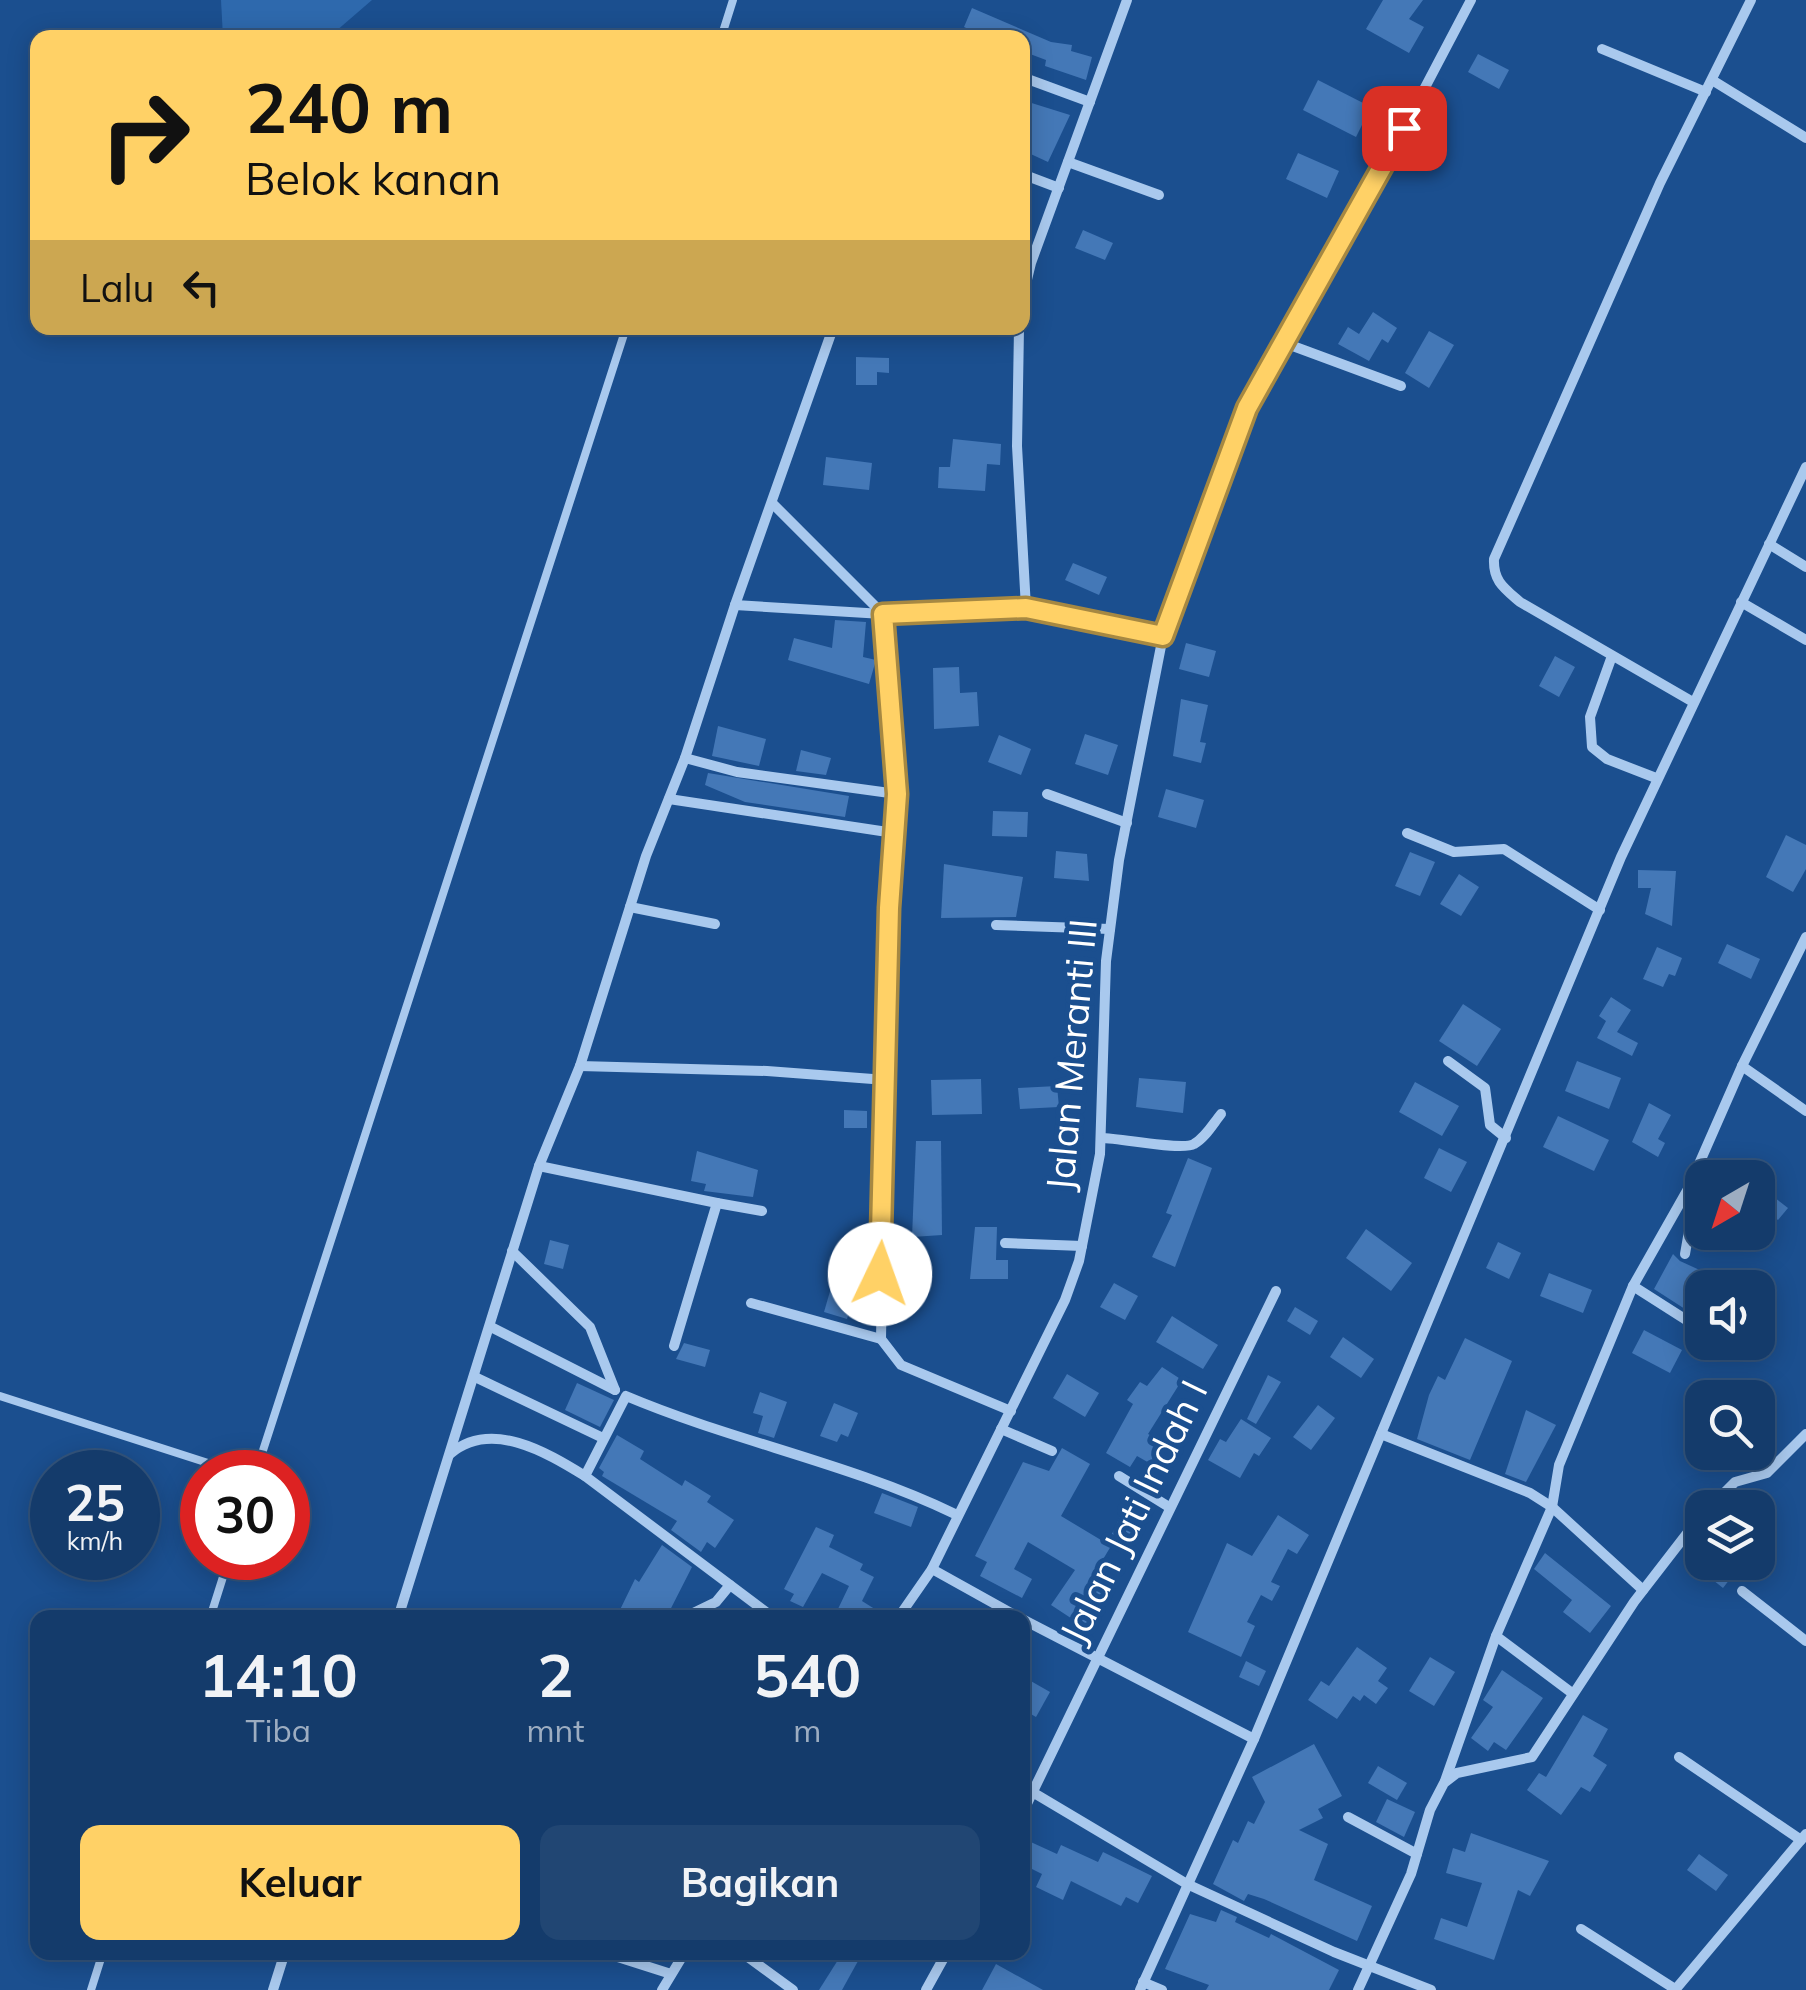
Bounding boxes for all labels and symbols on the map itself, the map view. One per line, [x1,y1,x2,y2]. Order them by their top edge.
pin [1362,86,1447,171]
street label: Jalan Meranti III [1035,917,1107,1193]
north arrow [1685,1160,1775,1250]
position arrow [828,1222,932,1326]
street label: Jalan Jati Indah I [1049,1372,1217,1651]
speed limit sign: 30 [180,1450,310,1580]

